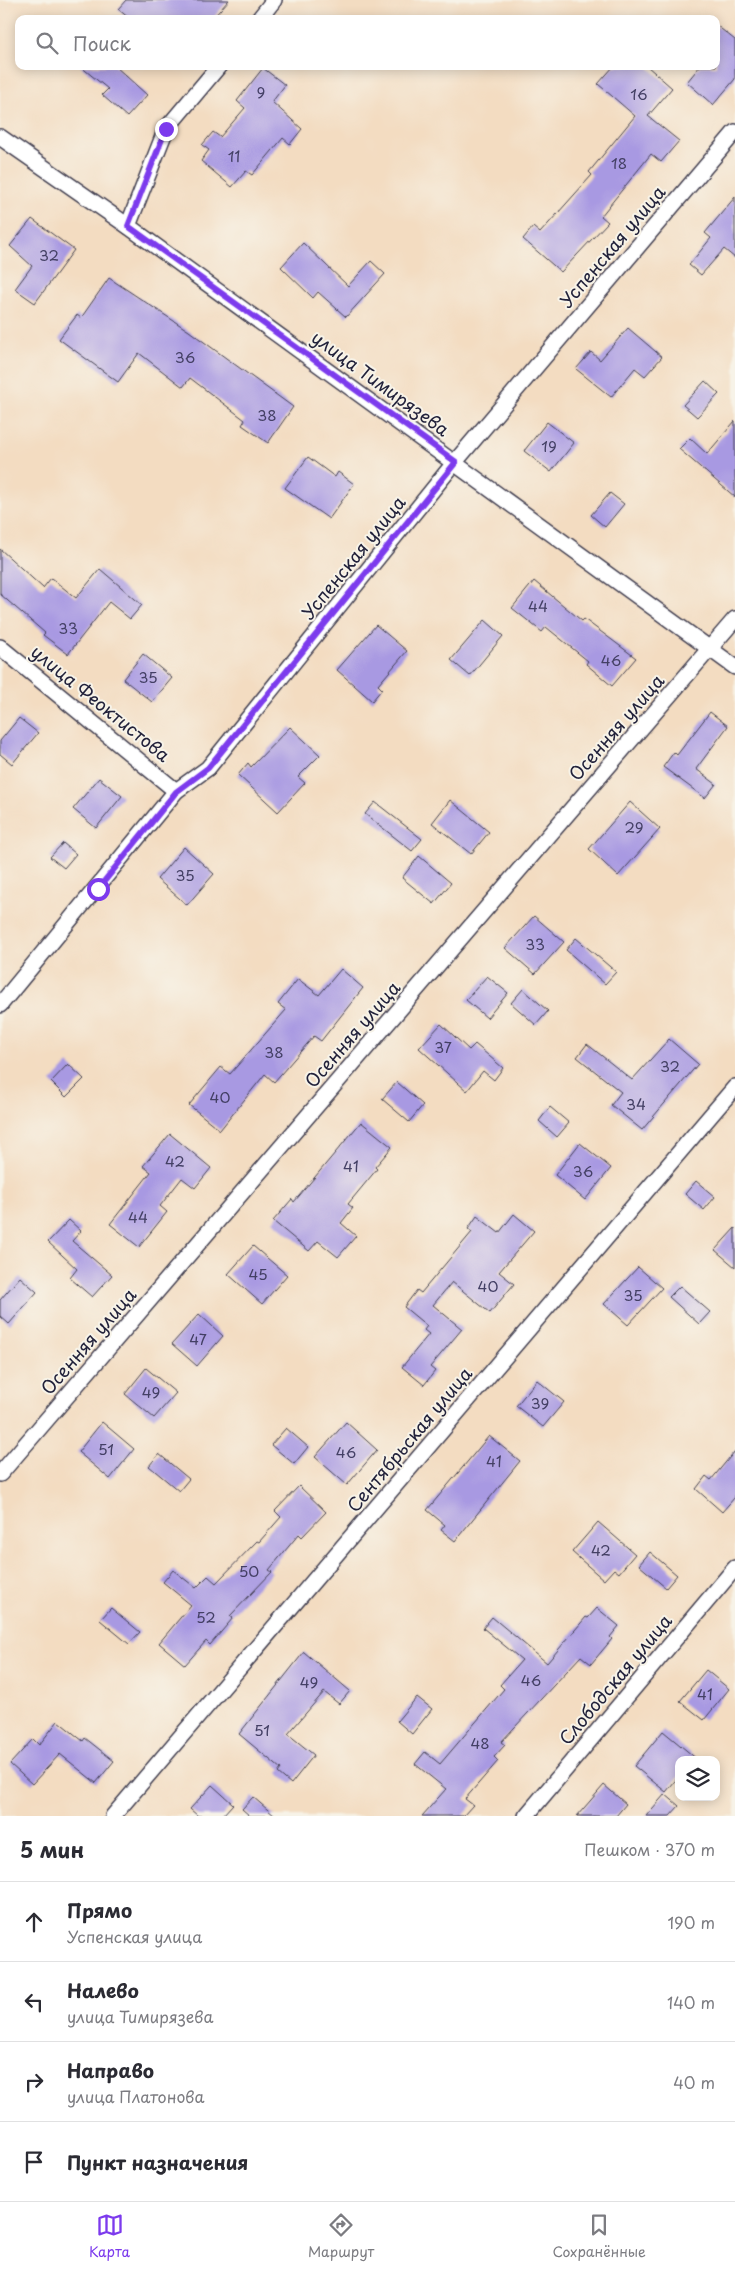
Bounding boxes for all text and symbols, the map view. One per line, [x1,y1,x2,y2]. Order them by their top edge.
search box [15,15,720,70]
icon: search [33,29,61,57]
text: Поиск [73,29,131,57]
house number: 9 [257,80,265,103]
house number: 16 [630,82,648,105]
route end [155,118,178,141]
house number: 11 [228,144,240,167]
house number: 18 [611,151,627,174]
street label: Успенская улица [553,179,672,313]
house number: 32 [39,243,59,266]
street label: улица Тимирязева [306,323,456,443]
house number: 36 [175,345,195,368]
house number: 38 [257,403,277,426]
house number: 19 [541,434,557,457]
street label: Успенская улица [294,489,412,625]
house number: 44 [528,594,548,617]
house number: 33 [58,616,78,639]
street label: улица Феоктистова [25,638,177,768]
house number: 46 [601,648,621,671]
house number: 35 [138,665,158,688]
street label: Осенняя улица [562,667,670,786]
house number: 29 [624,815,644,838]
house number: 35 [175,863,195,886]
route start [87,878,110,901]
house number: 33 [525,932,545,955]
street label: Осенняя улица [298,974,406,1093]
house number: 37 [434,1035,452,1058]
house number: 38 [264,1040,284,1063]
house number: 32 [660,1054,680,1077]
house number: 40 [210,1085,230,1108]
house number: 34 [626,1092,646,1115]
house number: 42 [165,1149,185,1172]
house number: 41 [343,1154,359,1177]
house number: 36 [573,1159,593,1182]
house number: 44 [128,1205,148,1228]
house number: 45 [248,1262,268,1285]
house number: 40 [478,1274,498,1297]
street label: Осенняя улица [34,1281,142,1400]
house number: 35 [623,1283,643,1306]
house number: 47 [189,1327,207,1350]
street label: Сентябрьская улица [340,1360,478,1518]
house number: 49 [142,1380,160,1403]
house number: 39 [531,1391,549,1414]
house number: 51 [98,1437,114,1460]
house number: 46 [336,1440,356,1463]
house number: 41 [486,1449,502,1472]
house number: 42 [591,1538,611,1561]
house number: 50 [239,1559,259,1582]
house number: 52 [196,1605,216,1628]
street label: Слободская улица [552,1607,678,1750]
house number: 46 [521,1668,541,1691]
house number: 49 [300,1670,318,1693]
house number: 41 [697,1682,713,1705]
house number: 51 [254,1718,270,1741]
house number: 48 [470,1731,490,1754]
map controls [675,1756,720,1801]
button: layers [675,1756,720,1801]
text: 5 мин [20,1833,84,1865]
text: Пешком · 370 m [584,1837,715,1861]
text: Прямо [67,1896,132,1924]
icon: ahead [20,1908,48,1936]
text: 190 m [667,1910,715,1934]
text: Успенская улица [67,1924,202,1948]
text: Налево [67,1976,139,2004]
icon: left [20,1988,48,2016]
text: 140 m [667,1990,715,2014]
text: улица Тимирязева [67,2004,214,2028]
text: Направо [67,2056,154,2084]
icon: right [20,2068,48,2096]
text: 40 m [673,2070,715,2094]
text: улица Платонова [67,2084,205,2108]
icon: arrive [20,2148,48,2176]
text: Пункт назначения [67,2148,248,2176]
tab: Карта [89,2211,130,2262]
tab: Маршрут [308,2211,374,2262]
tab: Сохранённые [552,2211,646,2262]

